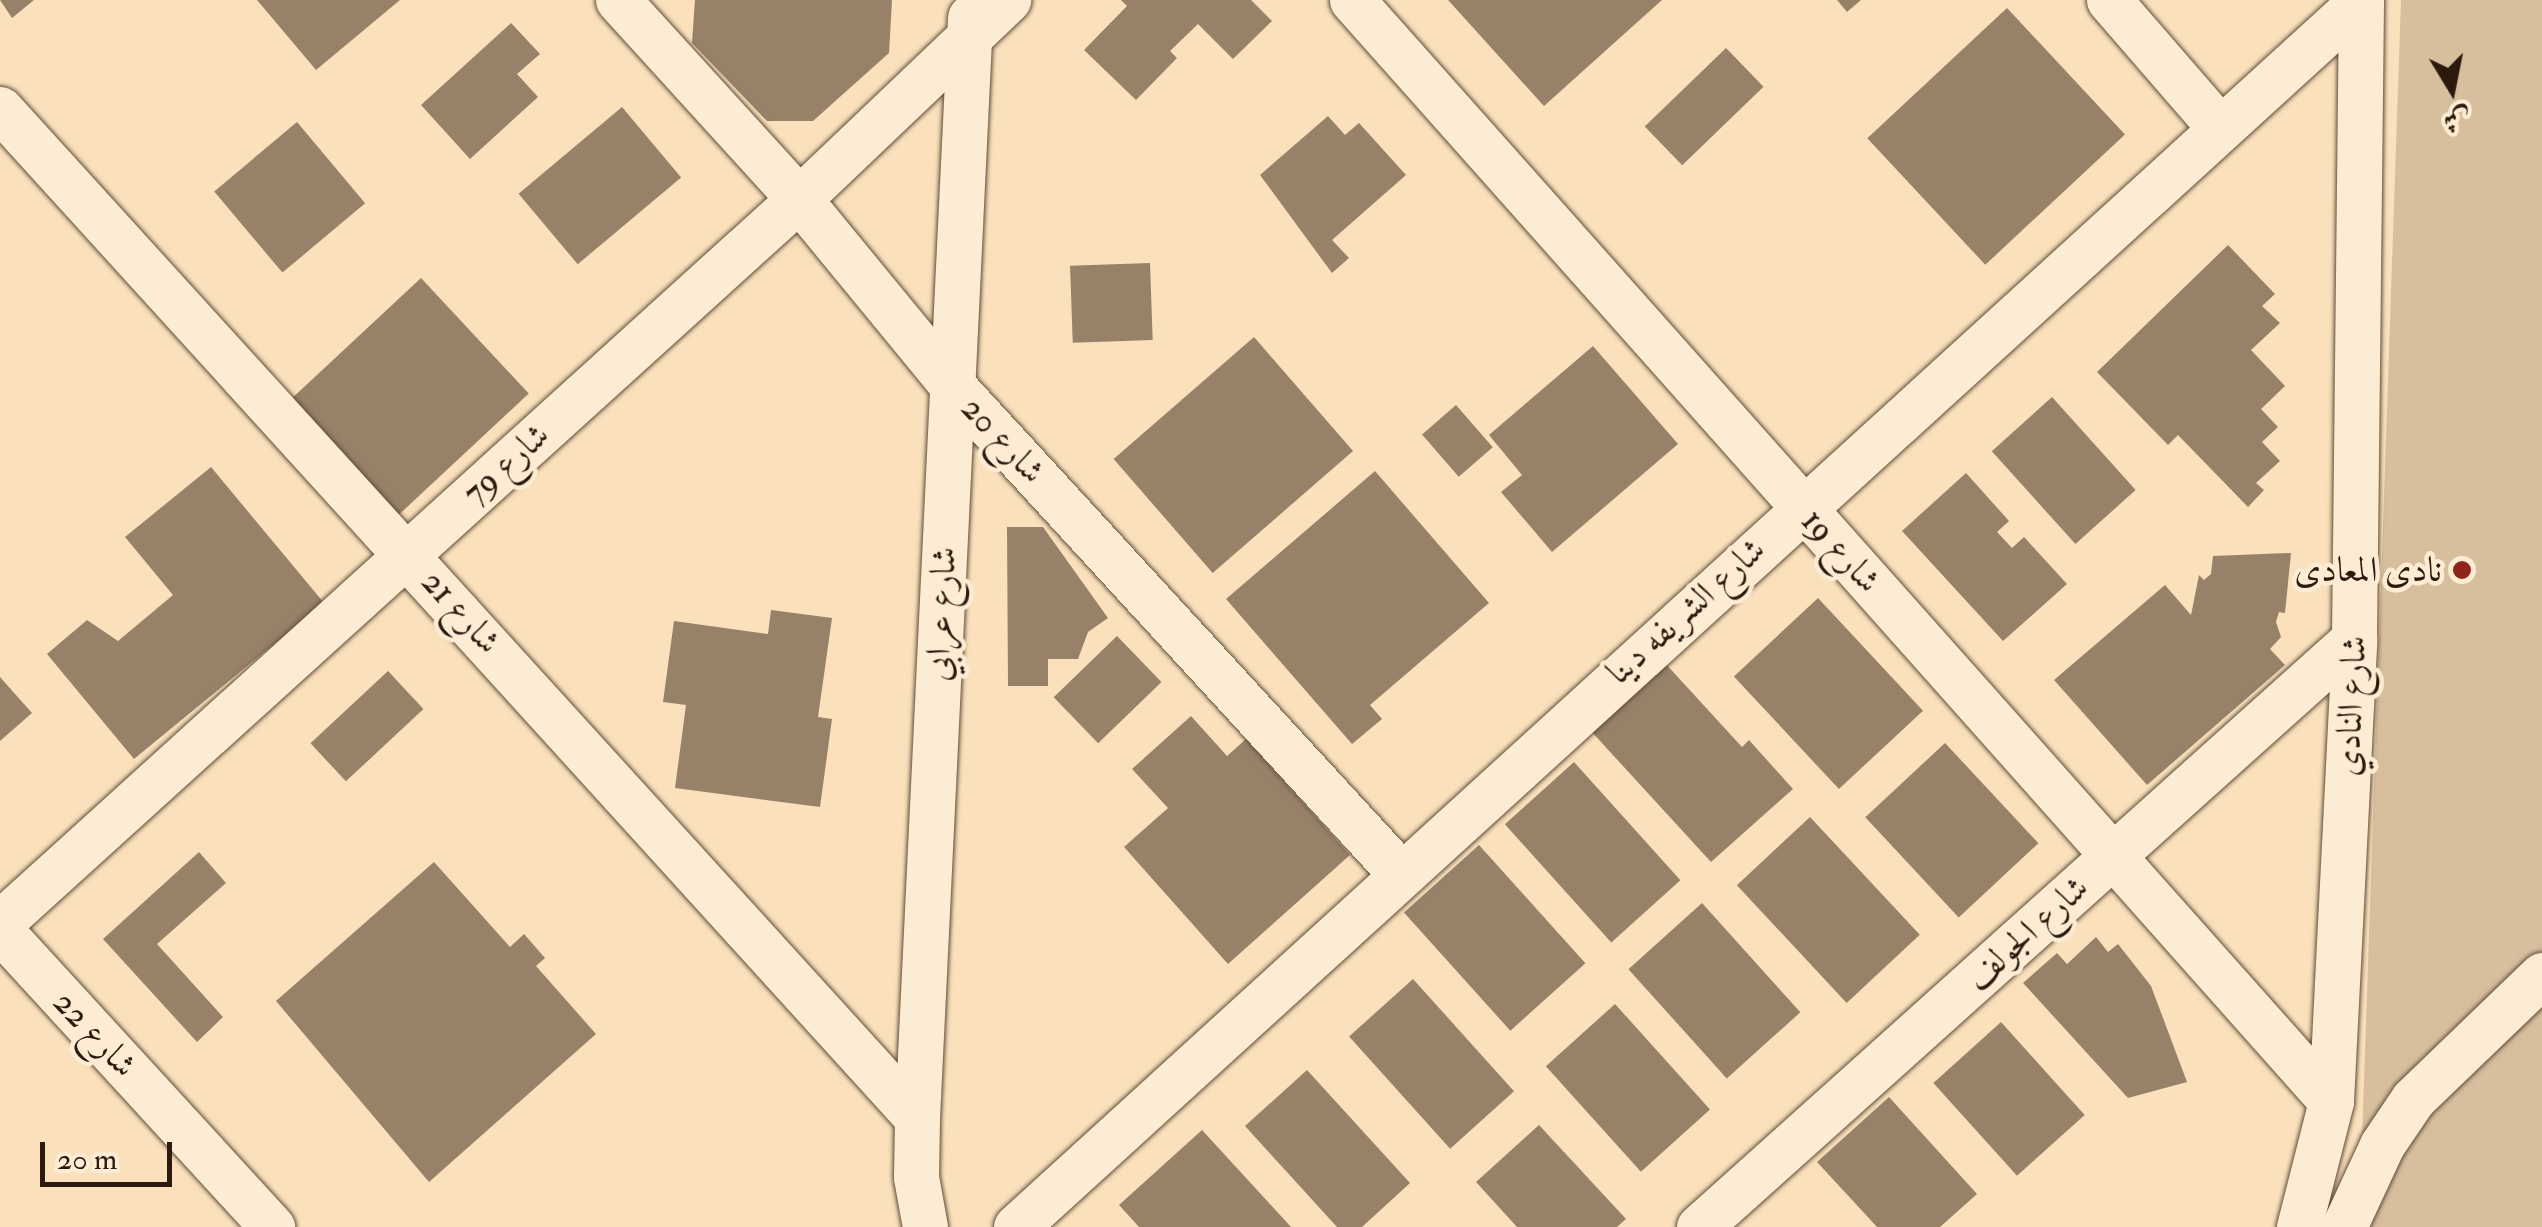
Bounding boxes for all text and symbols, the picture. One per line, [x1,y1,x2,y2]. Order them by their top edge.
north arrow [2402,40,2502,140]
text: ش [2441,100,2474,140]
street label: شارع 20 [952,388,1054,492]
street label: شارع 79 [454,414,558,514]
street label: شارع 19 [1792,500,1890,602]
street label: شارع الشريفه دينا [1598,529,1774,693]
street label: شارع عرابي [917,546,965,682]
place label: نادى المعادى [2294,549,2442,591]
marker: نادى المعادى [2451,559,2473,581]
street label: شارع 21 [412,561,510,663]
street label: شارع النادي [2326,635,2376,777]
street label: شارع الجولف [1957,867,2097,999]
street label: شارع 22 [44,982,146,1086]
scale bar [45,1122,178,1184]
text: 20 m [57,1141,117,1178]

